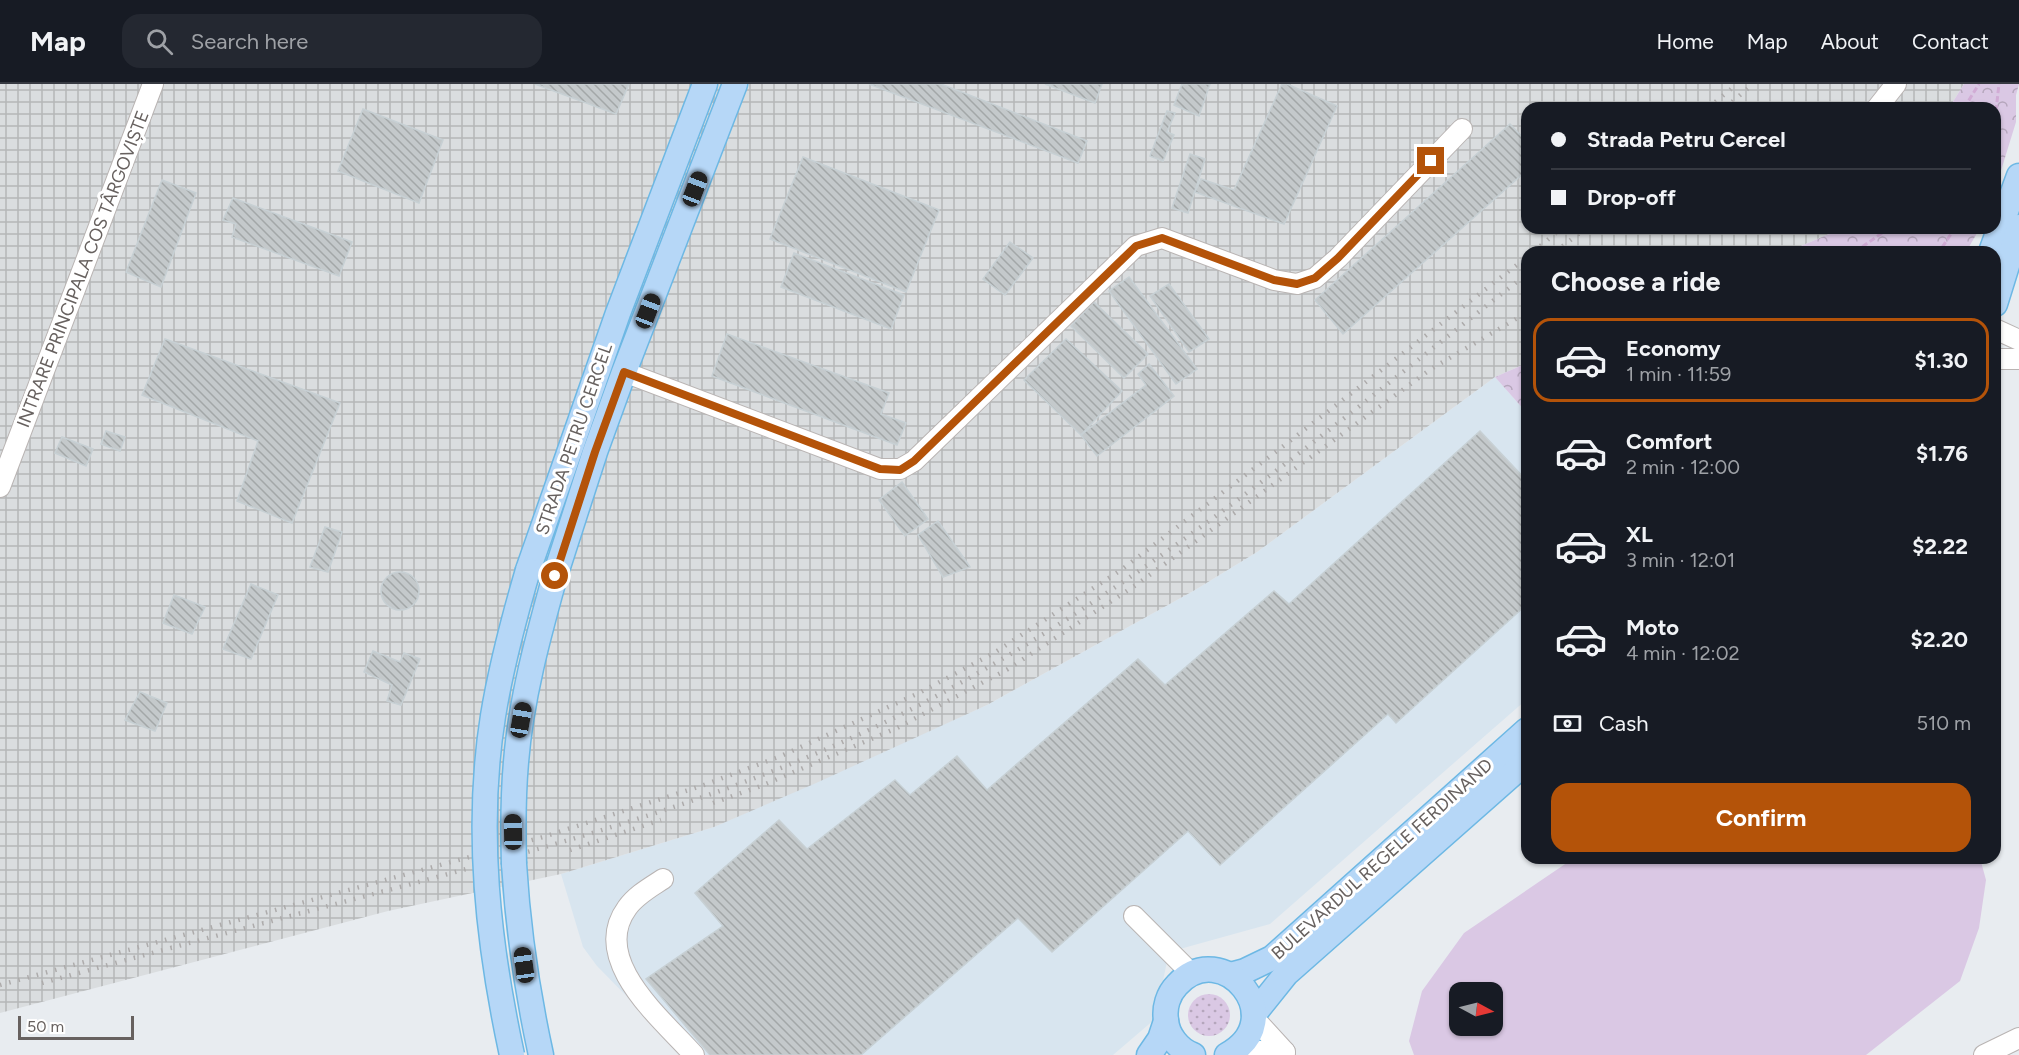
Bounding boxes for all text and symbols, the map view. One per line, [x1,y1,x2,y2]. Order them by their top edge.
search box [122,14,542,68]
text: Map [30,24,86,58]
icon: search [143,25,176,58]
text: Search here [191,28,308,55]
text: Home [1657,29,1714,54]
text: Map [1747,29,1788,54]
text: About [1821,29,1879,54]
text: Contact [1912,29,1989,54]
street label: INTRARE PRINCIPALA COS TÂRGOVIȘTE [12,107,154,431]
text: Strada Petru Cercel [1587,126,1786,153]
route end [1417,147,1444,174]
car [680,169,710,209]
text: Drop-off [1587,184,1676,211]
text: Choose a ride [1551,265,1720,298]
car [633,291,663,331]
icon: car [1554,333,1608,387]
text: Economy [1626,335,1721,362]
street label: STRADA PETRU CERCEL [531,340,617,538]
text: $1.30 [1915,347,1968,374]
text: 1 min · 11:59 [1626,362,1731,386]
icon: car [1554,426,1608,480]
text: Comfort [1626,428,1712,455]
text: $1.76 [1916,440,1968,467]
text: 2 min · 12:00 [1626,455,1740,479]
icon: car [1554,519,1608,573]
text: XL [1626,521,1653,548]
text: $2.22 [1912,533,1968,560]
text: 3 min · 12:01 [1626,548,1735,572]
route start [541,562,568,589]
icon: car [1554,612,1608,666]
text: Moto [1626,614,1679,641]
text: $2.20 [1911,626,1968,653]
text: 4 min · 12:02 [1626,641,1740,665]
car [509,701,533,739]
icon: cash [1551,707,1584,740]
text: Cash [1599,710,1649,737]
text: 510 m [1916,711,1971,735]
street label: BULEVARDUL REGELE FERDINAND [1267,754,1497,964]
button: Confirm [1551,783,1971,852]
car [504,814,522,850]
car [513,946,535,984]
north arrow [1449,982,1503,1036]
map controls [1449,982,1503,1036]
scale bar [18,1013,134,1040]
text: 50 m [27,1017,64,1036]

